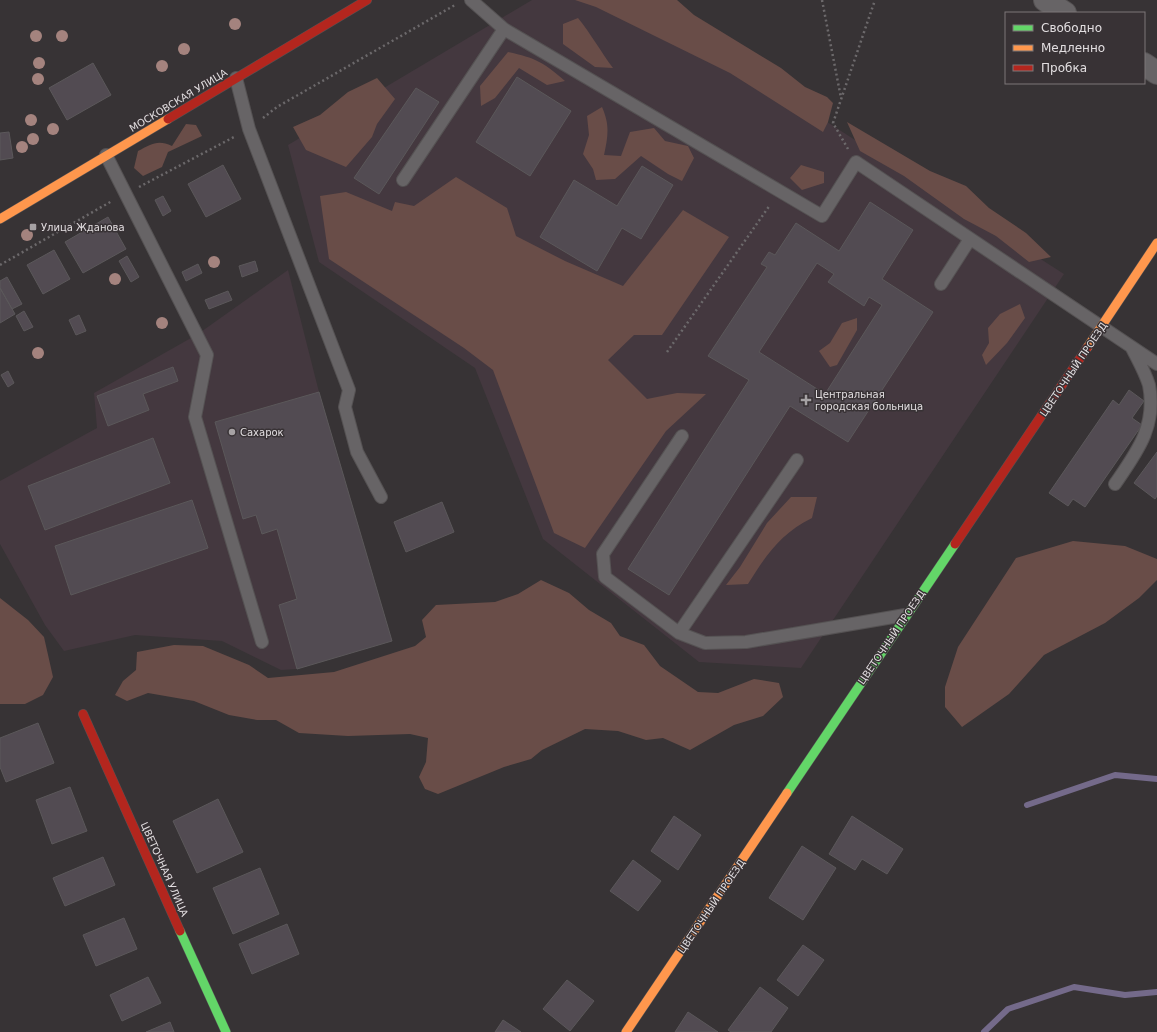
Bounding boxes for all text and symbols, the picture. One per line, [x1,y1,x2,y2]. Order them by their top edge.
legend [1005,12,1145,84]
text: Свободно [1041,21,1102,35]
text: Медленно [1041,41,1105,55]
text: Пробка [1041,61,1087,75]
street label: МОСКОВСКАЯ УЛИЦА [127,67,229,134]
marker: Улица Жданова [28,222,38,232]
place label: Улица Жданова [41,222,125,233]
street label: ЦВЕТОЧНЫЙ ПРОЕЗД [1037,320,1109,418]
place label: Центральная городская больница [815,389,923,412]
marker: Центральная городская больница [800,394,812,406]
marker: Сахарок [227,427,237,437]
place label: Сахарок [240,427,284,438]
street label: ЦВЕТОЧНЫЙ ПРОЕЗД [855,588,927,686]
street label: ЦВЕТОЧНАЯ УЛИЦА [139,820,190,918]
street label: ЦВЕТОЧНЫЙ ПРОЕЗД [675,857,747,955]

